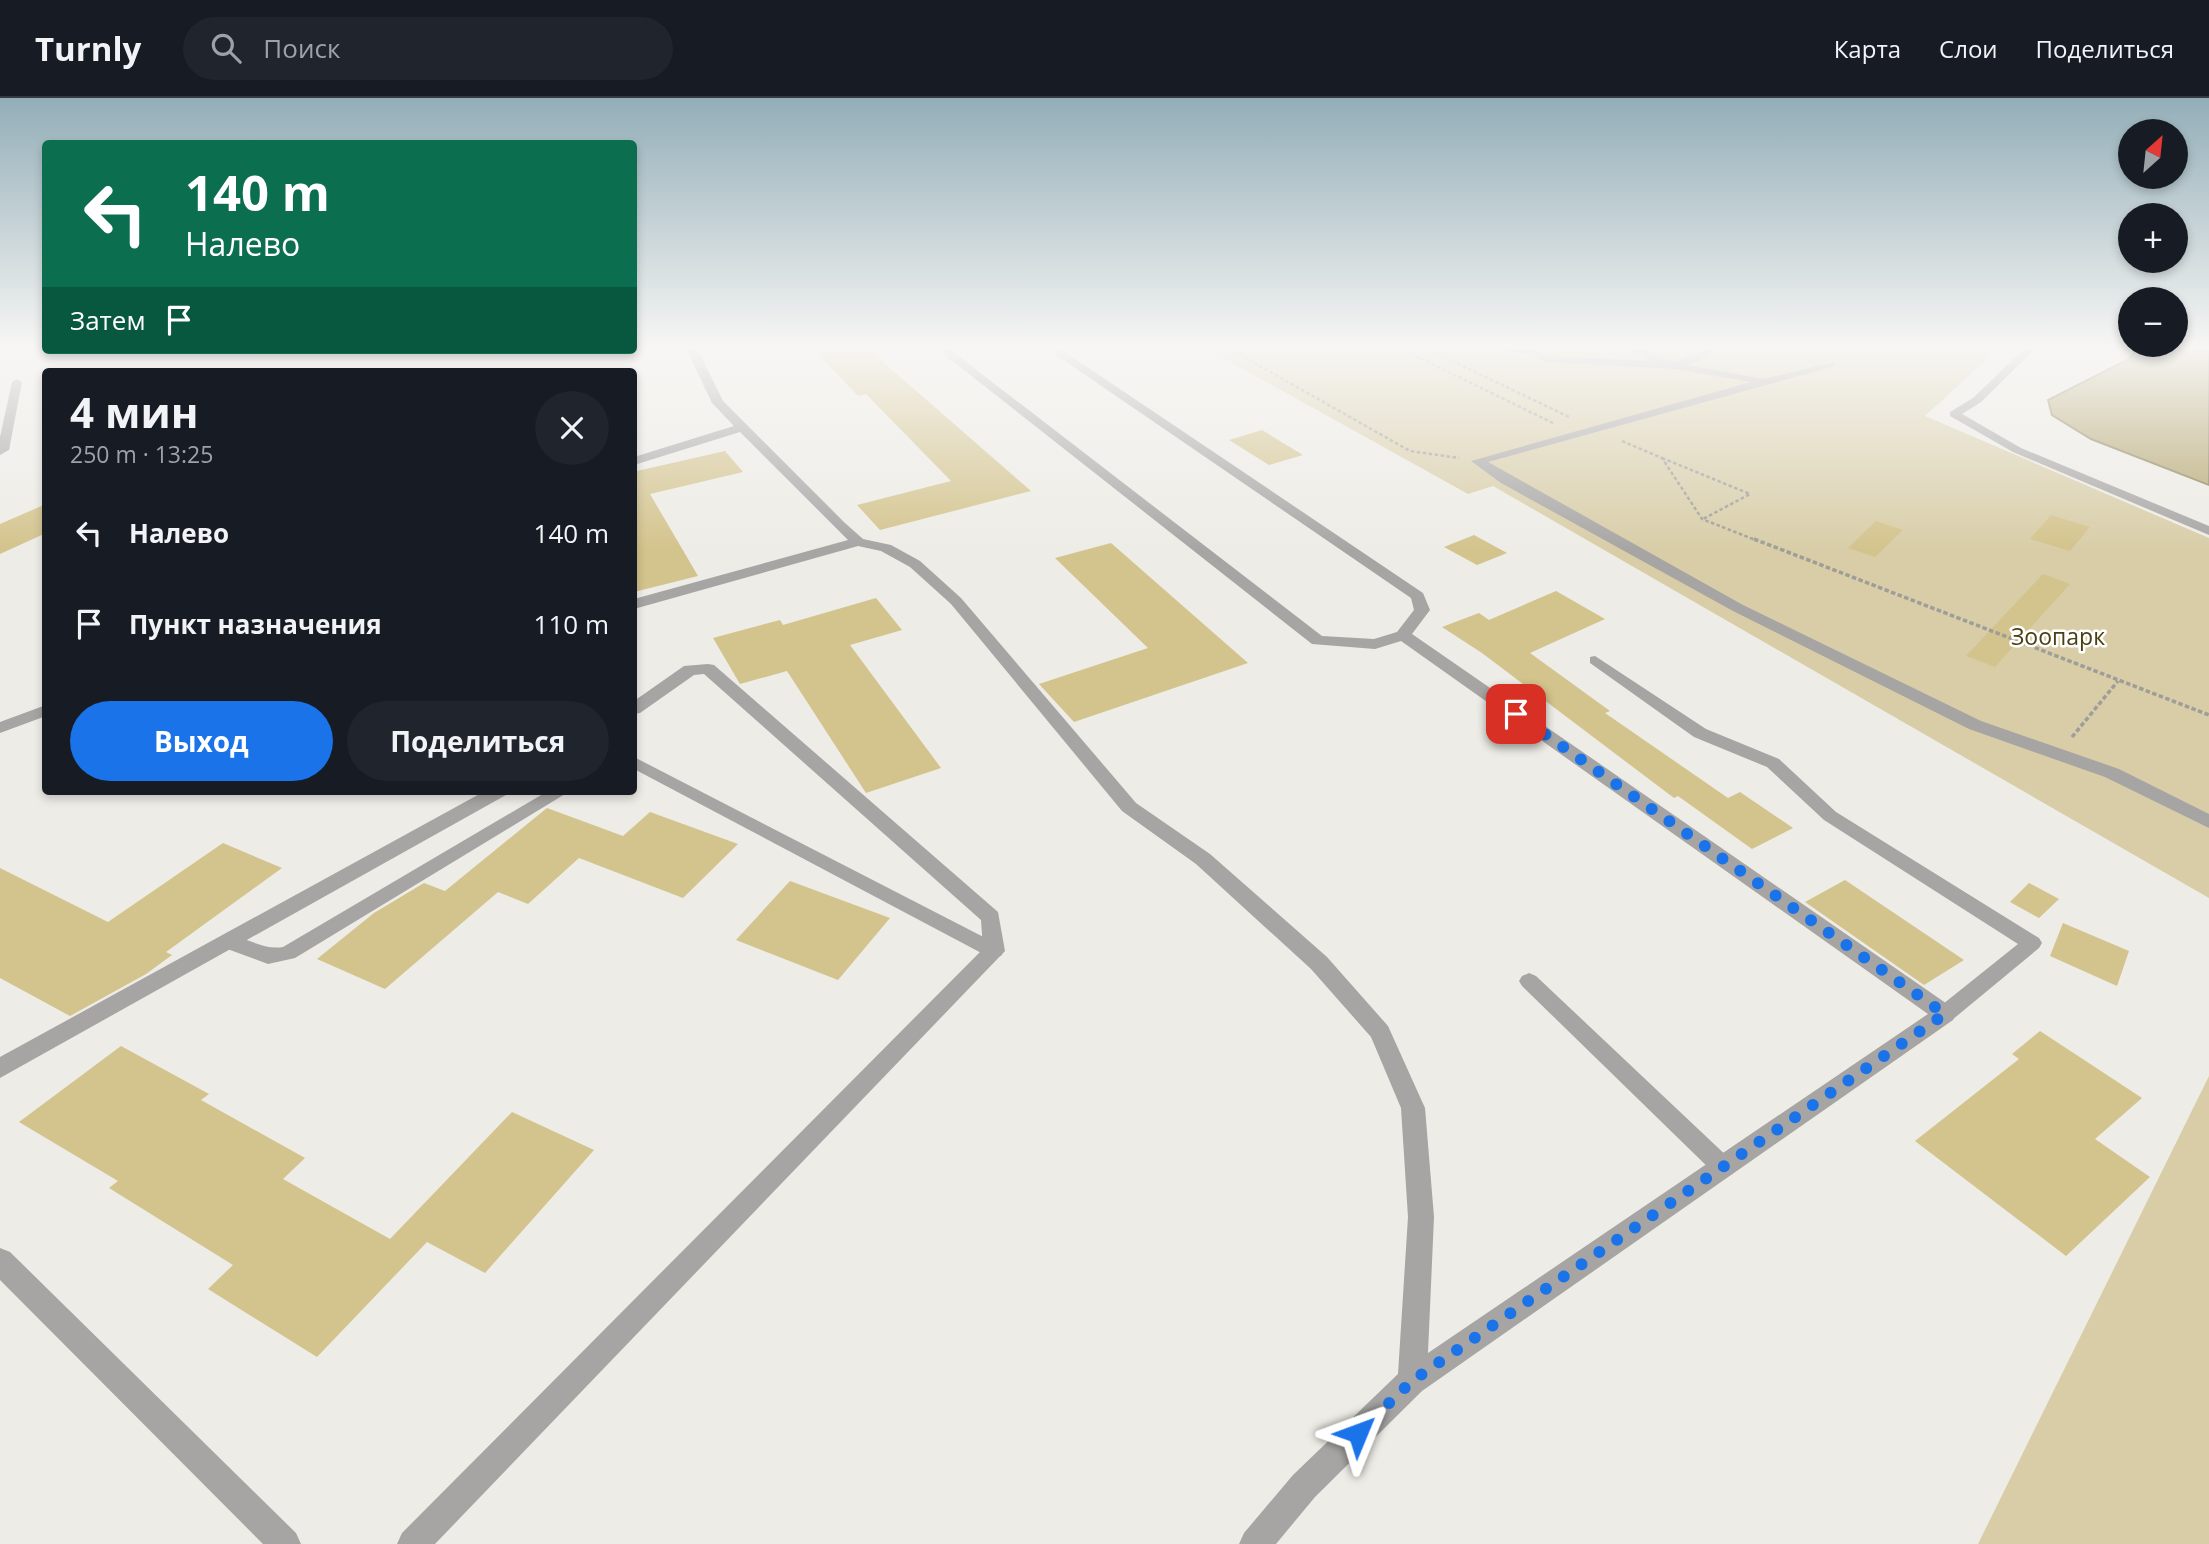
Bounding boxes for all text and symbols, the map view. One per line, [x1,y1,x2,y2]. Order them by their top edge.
search box [183,17,673,80]
text: Turnly [35,26,141,71]
icon: search [207,29,245,67]
text: Поиск [263,30,340,66]
text: Карта [1834,32,1901,65]
text: Слои [1939,32,1998,65]
text: Поделиться [2036,32,2174,65]
north arrow [2118,119,2188,189]
map controls [2118,119,2188,357]
text: 140 m [185,159,330,225]
icon: left [70,168,161,259]
button: + [2118,203,2188,273]
text: Налево [185,222,300,265]
button: − [2118,287,2188,357]
icon: arrive [160,301,198,339]
text: Затем [70,302,146,338]
text: 4 мин [70,383,198,440]
button: close [535,391,609,465]
text: 250 m · 13:25 [70,438,213,470]
icon: left [70,514,108,552]
text: Налево [129,515,229,551]
text: 140 m [534,515,609,551]
icon: arrive [70,605,108,643]
text: Пункт назначения [129,606,382,642]
text: 110 m [534,606,609,642]
park label: Зоопарк [2011,620,2105,652]
pin [1486,684,1546,744]
icon: arrive [1497,695,1535,733]
button: Выход [70,701,333,781]
button: Поделиться [347,701,609,781]
position arrow [1321,1396,1395,1470]

